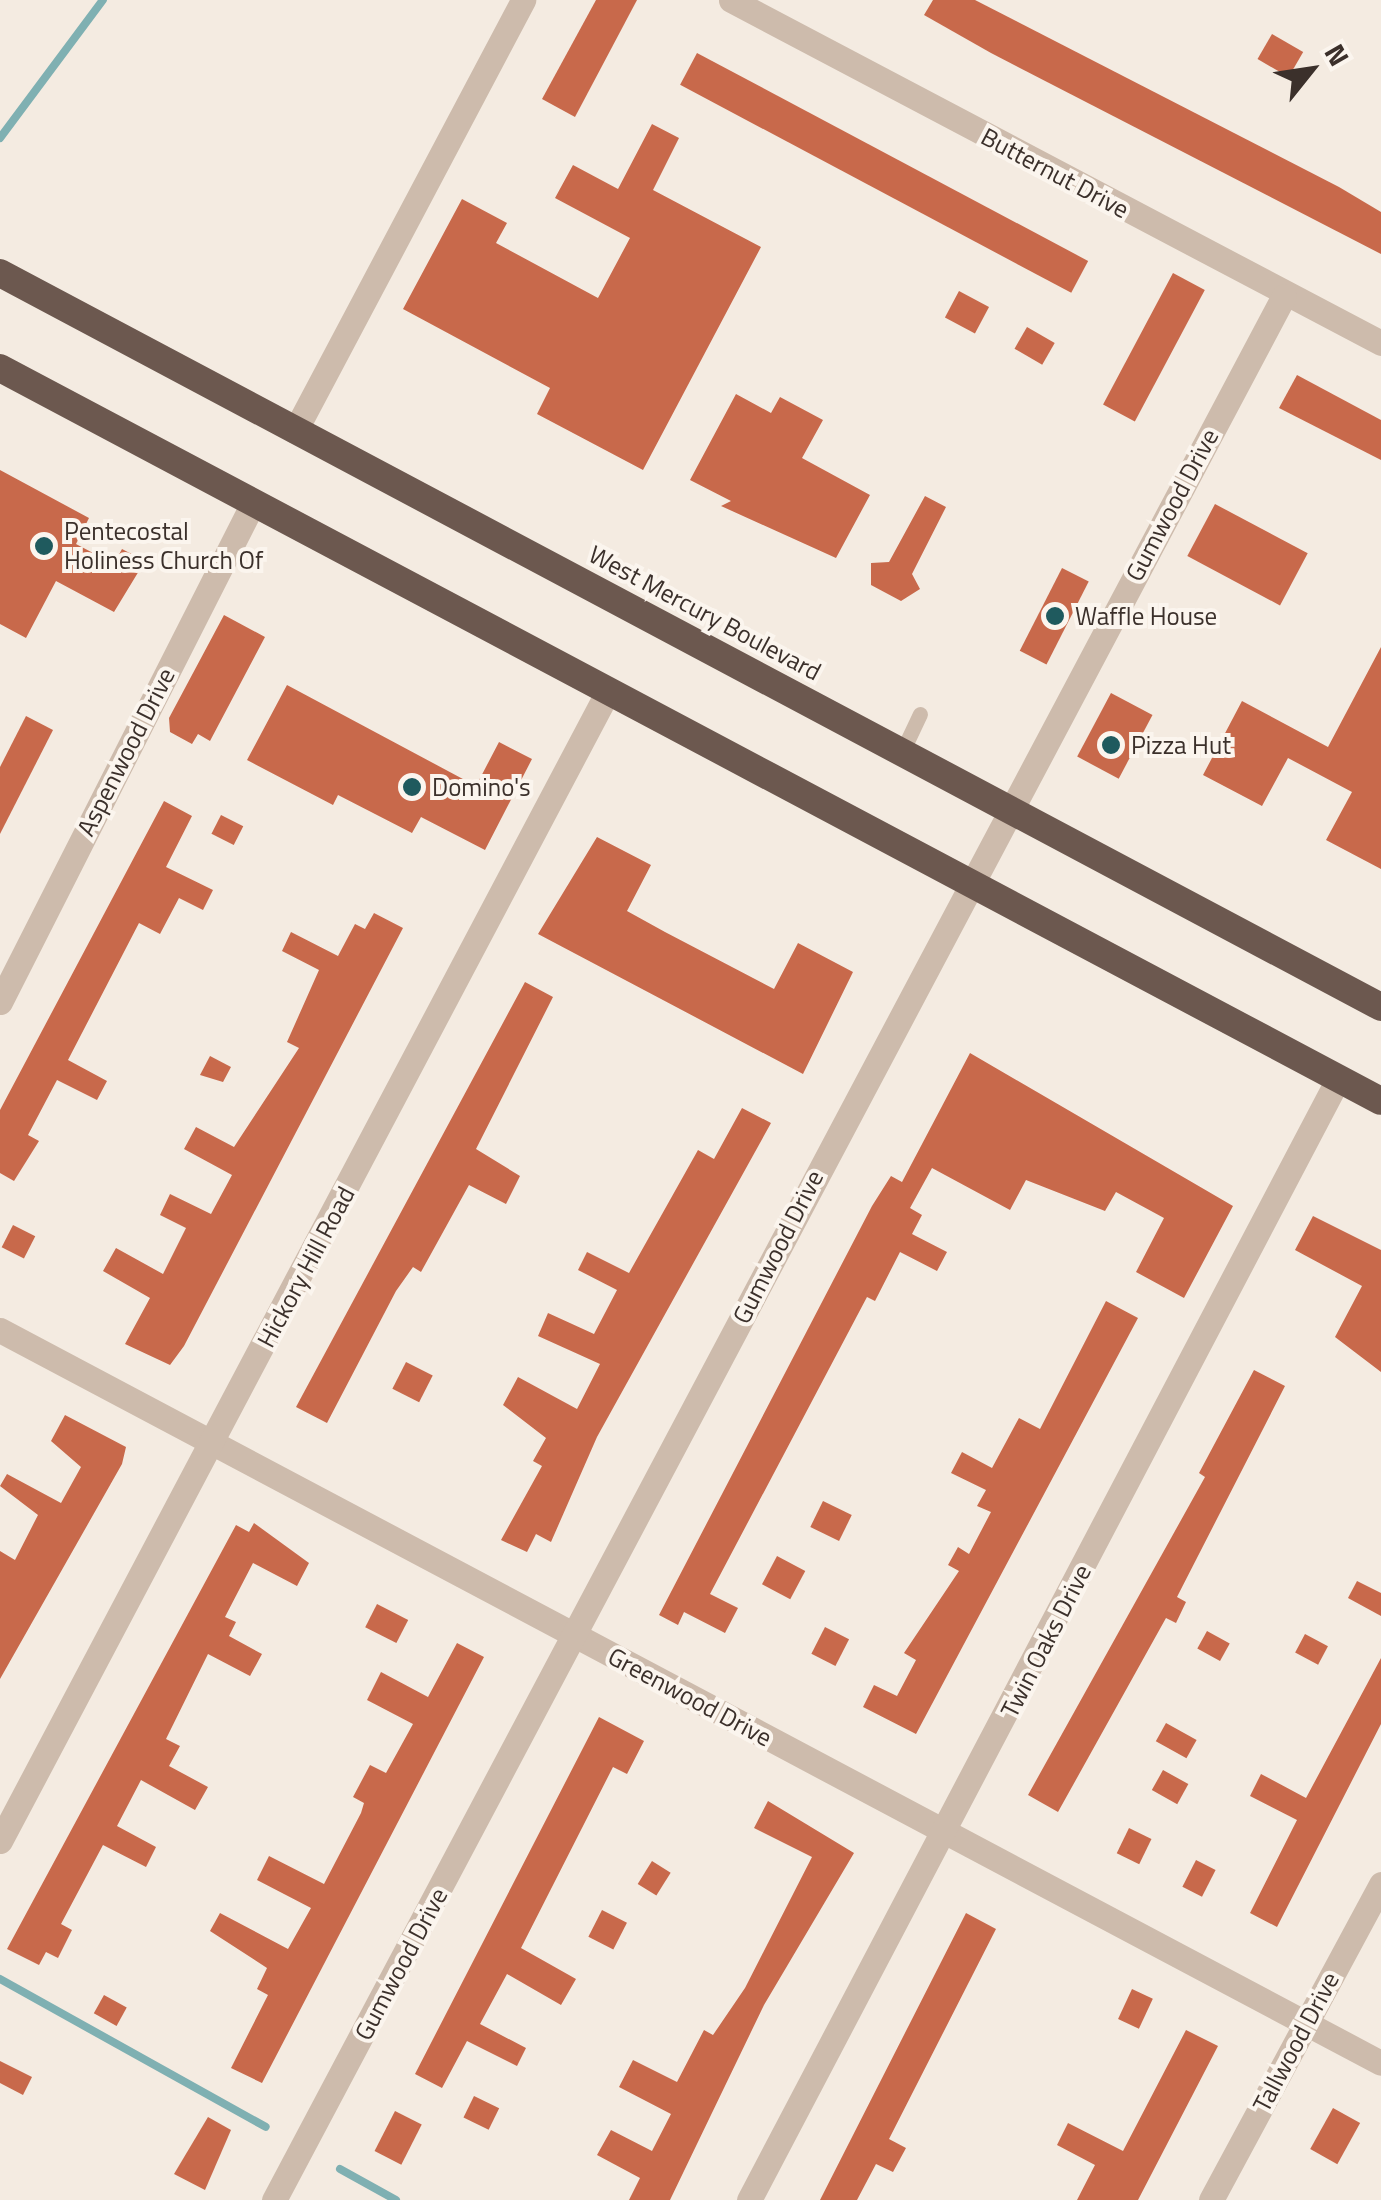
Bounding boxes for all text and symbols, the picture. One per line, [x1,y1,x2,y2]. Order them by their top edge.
north arrow [1261,20,1361,120]
text: N [1314,36,1361,74]
street label: Butternut Drive [976,121,1134,225]
street label: Gumwood Drive [1119,424,1225,586]
place label: Pentecostal Holiness Church Of [64,517,263,576]
marker: Pentecostal Holiness Church Of [33,535,55,557]
street label: West Mercury Boulevard [584,539,826,687]
place label: Waffle House [1075,601,1217,631]
marker: Waffle House [1044,605,1066,627]
street label: Aspenwood Drive [71,663,181,841]
place label: Pizza Hut [1131,730,1231,760]
marker: Pizza Hut [1100,734,1122,756]
place label: Domino's [432,772,531,802]
marker: Domino's [401,776,423,798]
street label: Gumwood Drive [726,1165,830,1329]
street label: Hickory Hill Road [251,1181,361,1353]
street label: Twin Oaks Drive [995,1559,1097,1723]
street label: Greenwood Drive [603,1641,777,1753]
street label: Gumwood Drive [348,1883,454,2045]
street label: Tallwood Drive [1247,1967,1345,2117]

